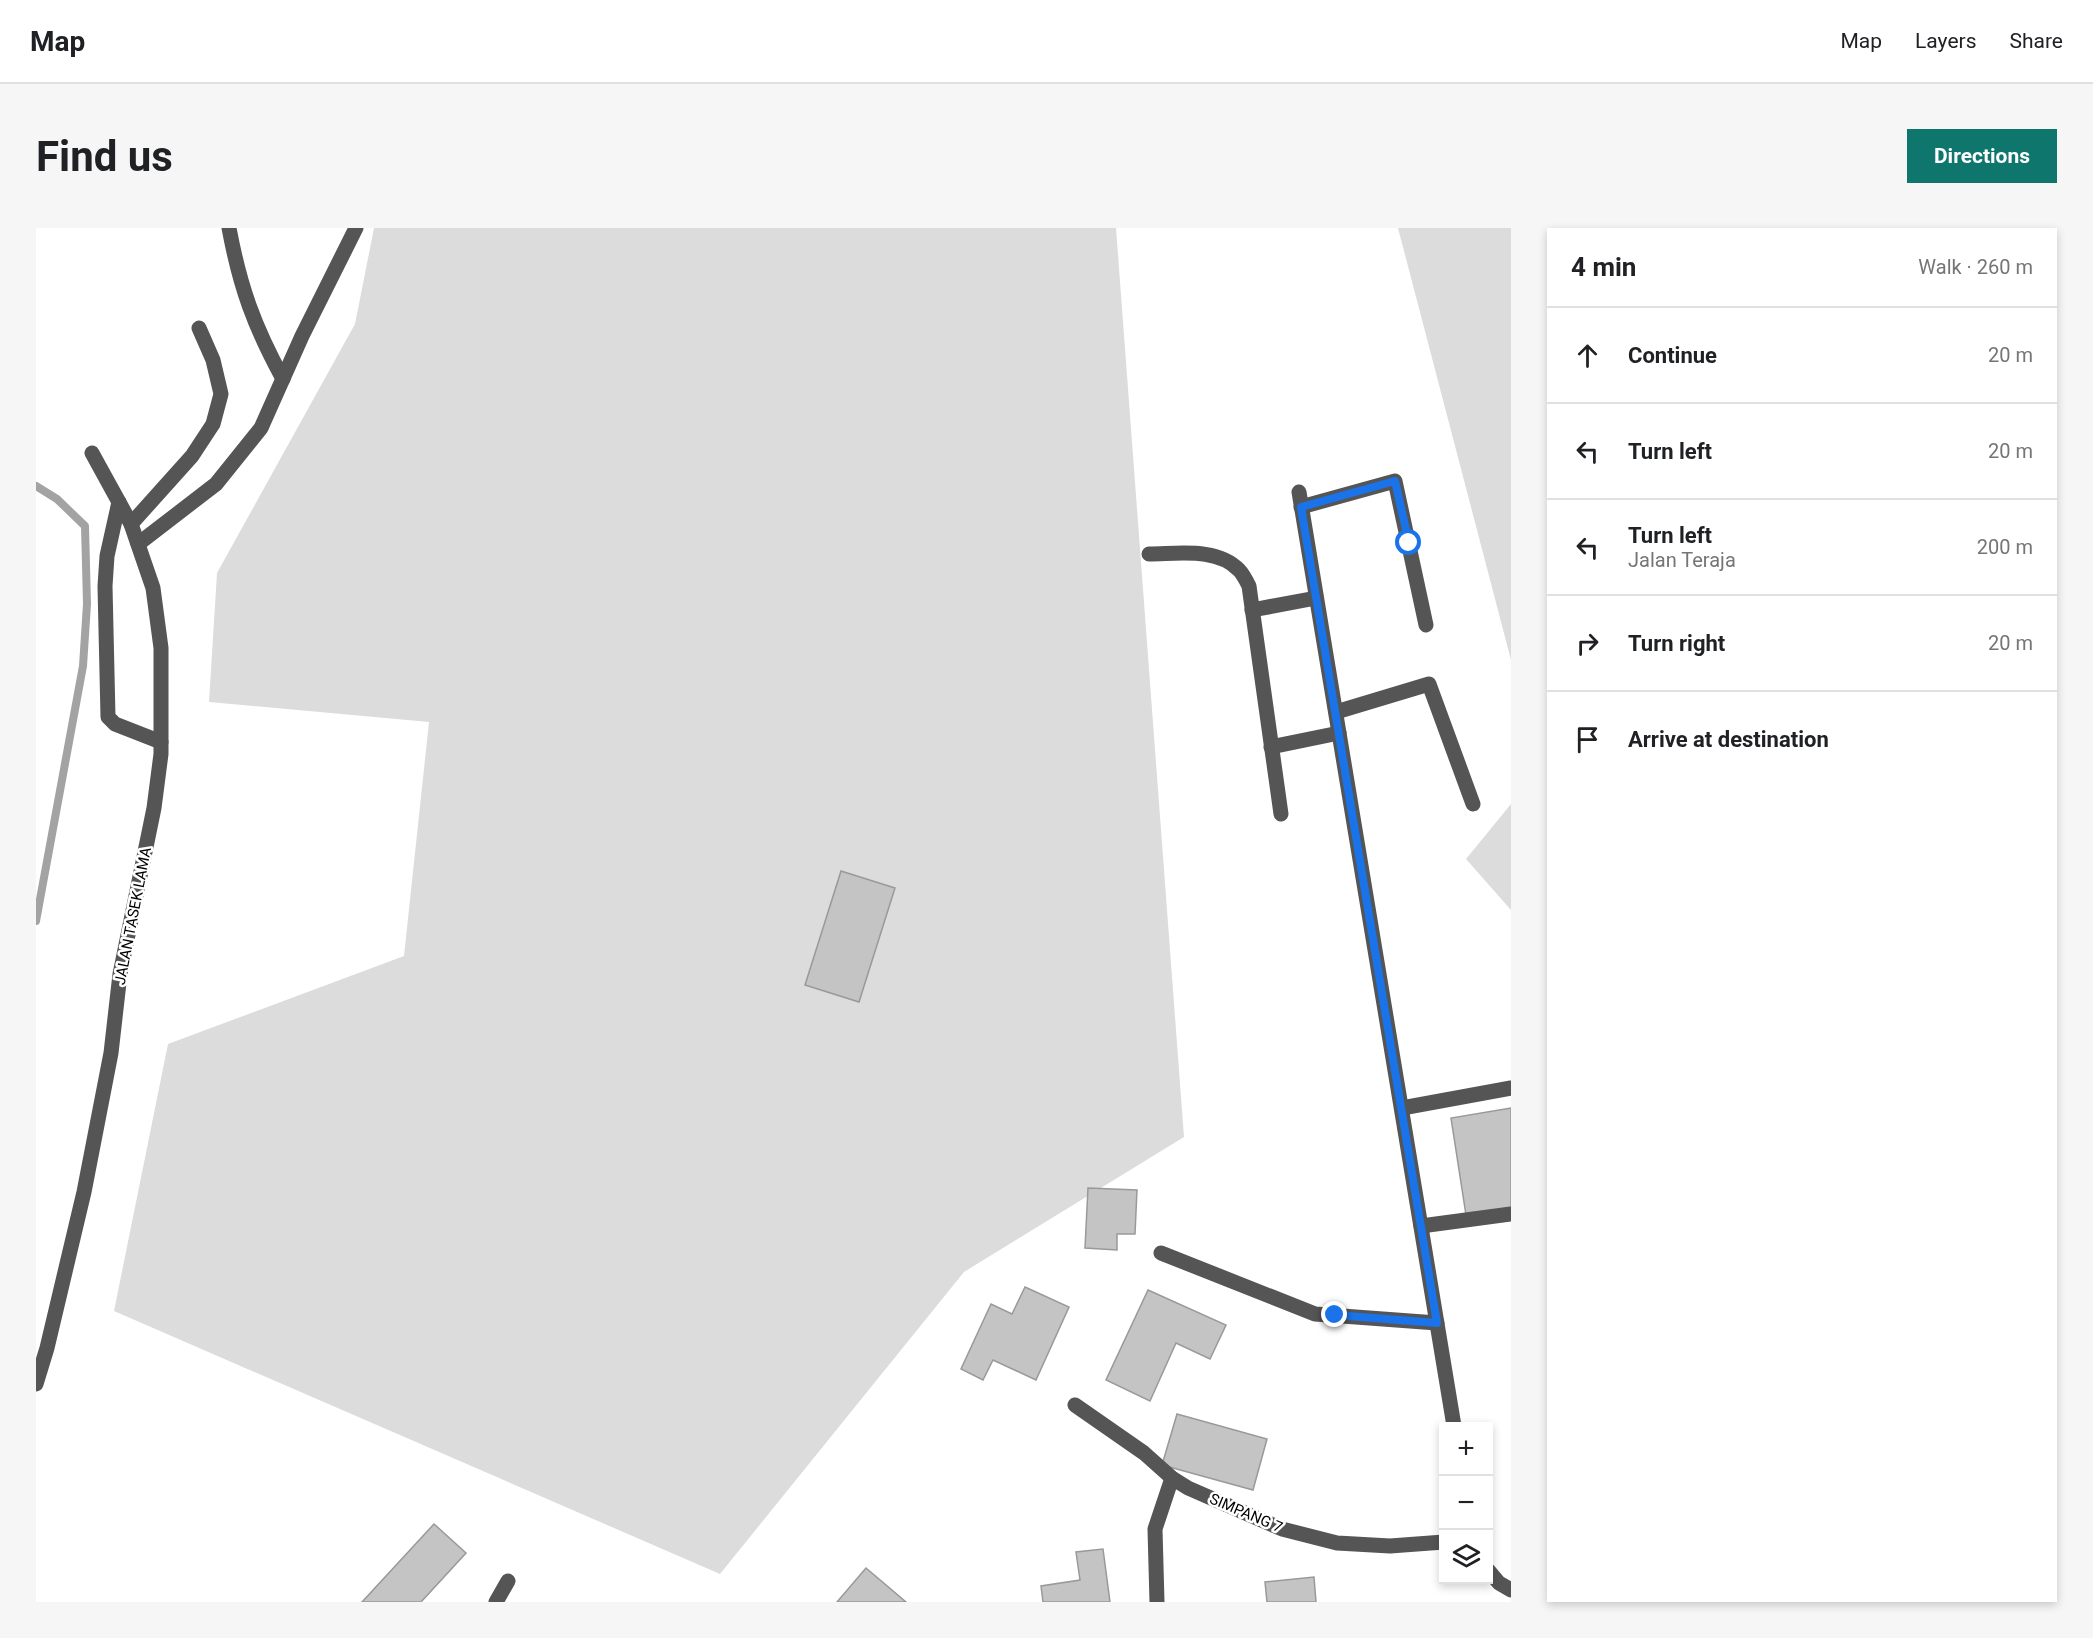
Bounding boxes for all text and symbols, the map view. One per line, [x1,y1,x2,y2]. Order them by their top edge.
text: Map [30,25,85,58]
text: Map [1840,29,1882,53]
text: Layers [1915,29,1976,53]
text: Share [2009,29,2063,53]
button: Directions [1907,129,2057,183]
text: Find us [36,132,173,181]
text: 4 min [1571,252,1636,282]
text: Walk · 260 m [1918,255,2033,279]
icon: ahead [1571,339,1604,372]
text: Continue [1628,343,1717,368]
text: 20 m [1988,343,2033,367]
icon: left [1571,435,1604,468]
text: Turn left [1628,439,1712,464]
text: 20 m [1988,439,2033,463]
text: Turn left [1628,523,1712,548]
route start [1395,529,1421,555]
icon: left [1571,531,1604,564]
text: 200 m [1977,535,2033,559]
text: Jalan Teraja [1628,548,1736,572]
icon: right [1571,627,1604,660]
text: Turn right [1628,631,1725,656]
text: 20 m [1988,631,2033,655]
icon: arrive [1571,723,1604,756]
text: Arrive at destination [1628,727,1829,752]
street label: JALAN TASEK LAMA [111,845,155,986]
route end [1321,1301,1347,1327]
map controls [1439,1422,1493,1584]
button: + [1439,1422,1493,1476]
button: − [1439,1476,1493,1530]
street label: SIMPANG 7 [1207,1490,1285,1536]
button: layers [1439,1530,1493,1584]

